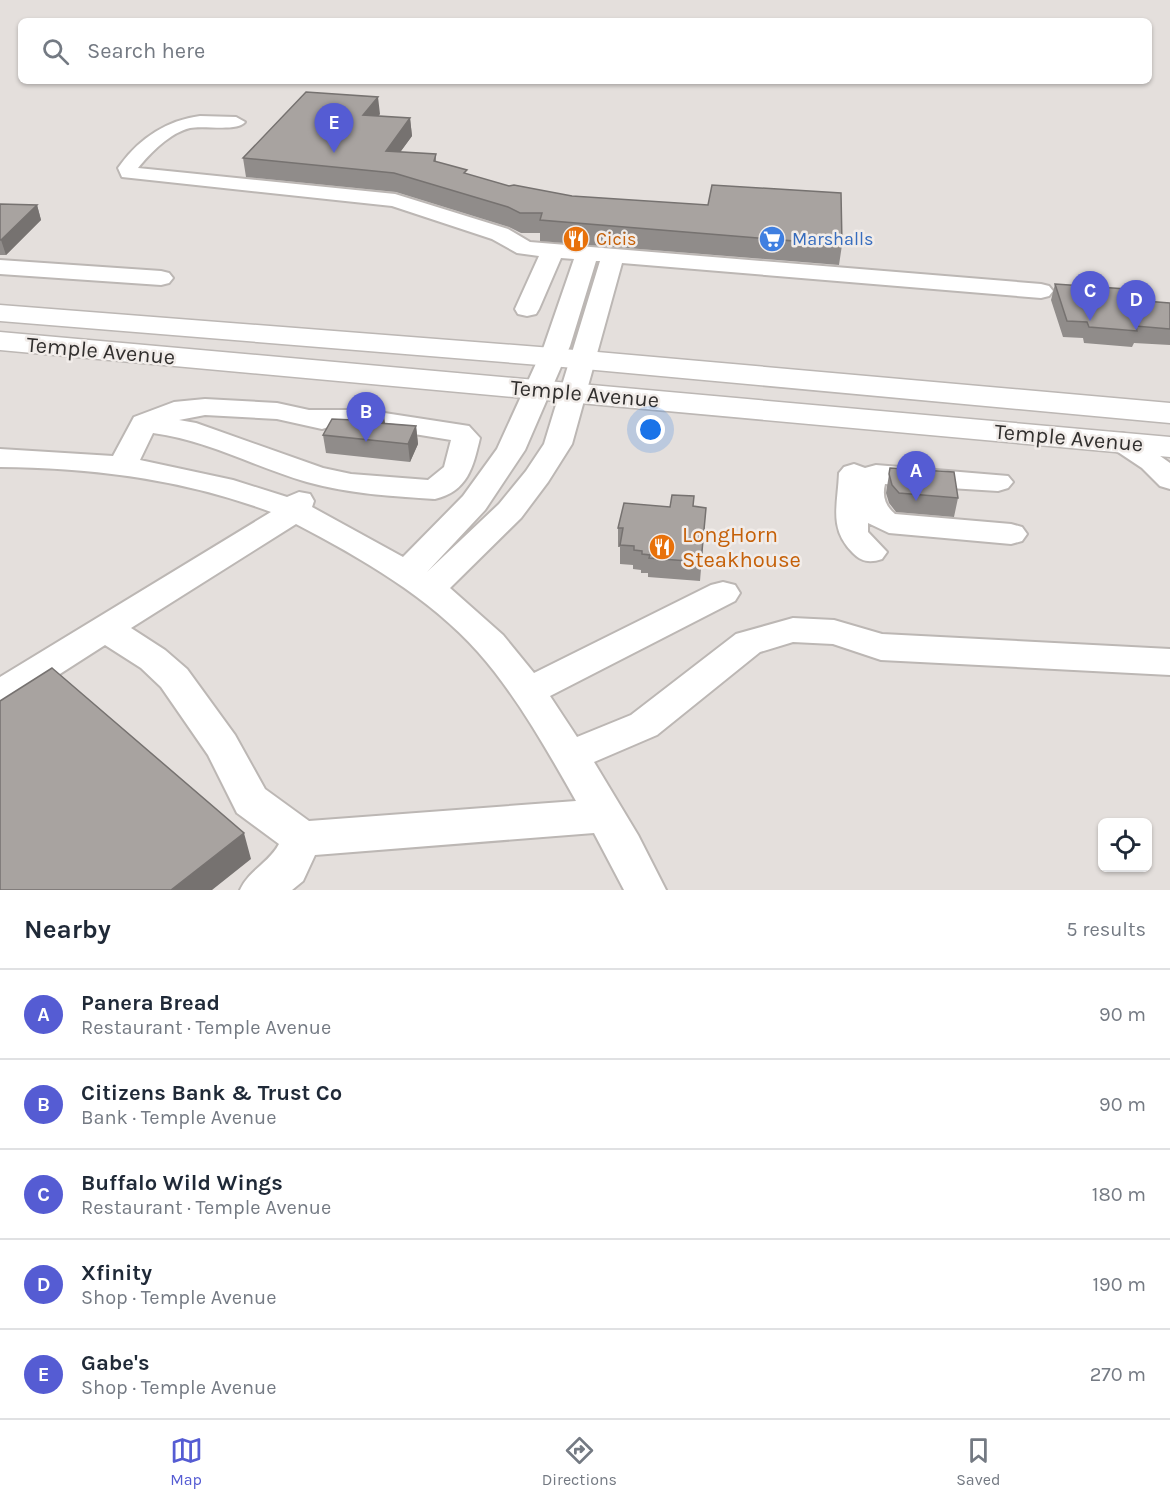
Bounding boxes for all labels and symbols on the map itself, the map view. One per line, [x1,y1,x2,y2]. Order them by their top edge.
pin: E [314,104,354,153]
restaurant icon: Cicis [561,224,591,254]
supermarket icon: Marshalls [757,224,787,254]
place label: Cicis [596,228,637,250]
place label: Marshalls [792,228,873,250]
pin: C [1070,272,1110,321]
pin: D [1116,280,1156,330]
street label: Temple Avenue [25,332,176,370]
street label: Temple Avenue [509,375,660,413]
pin: B [346,392,386,442]
your location [636,415,665,444]
street label: Temple Avenue [993,419,1144,457]
pin: A [896,452,936,501]
place label: LongHorn Steakhouse [682,522,801,573]
restaurant icon: LongHorn Steakhouse [647,532,677,562]

